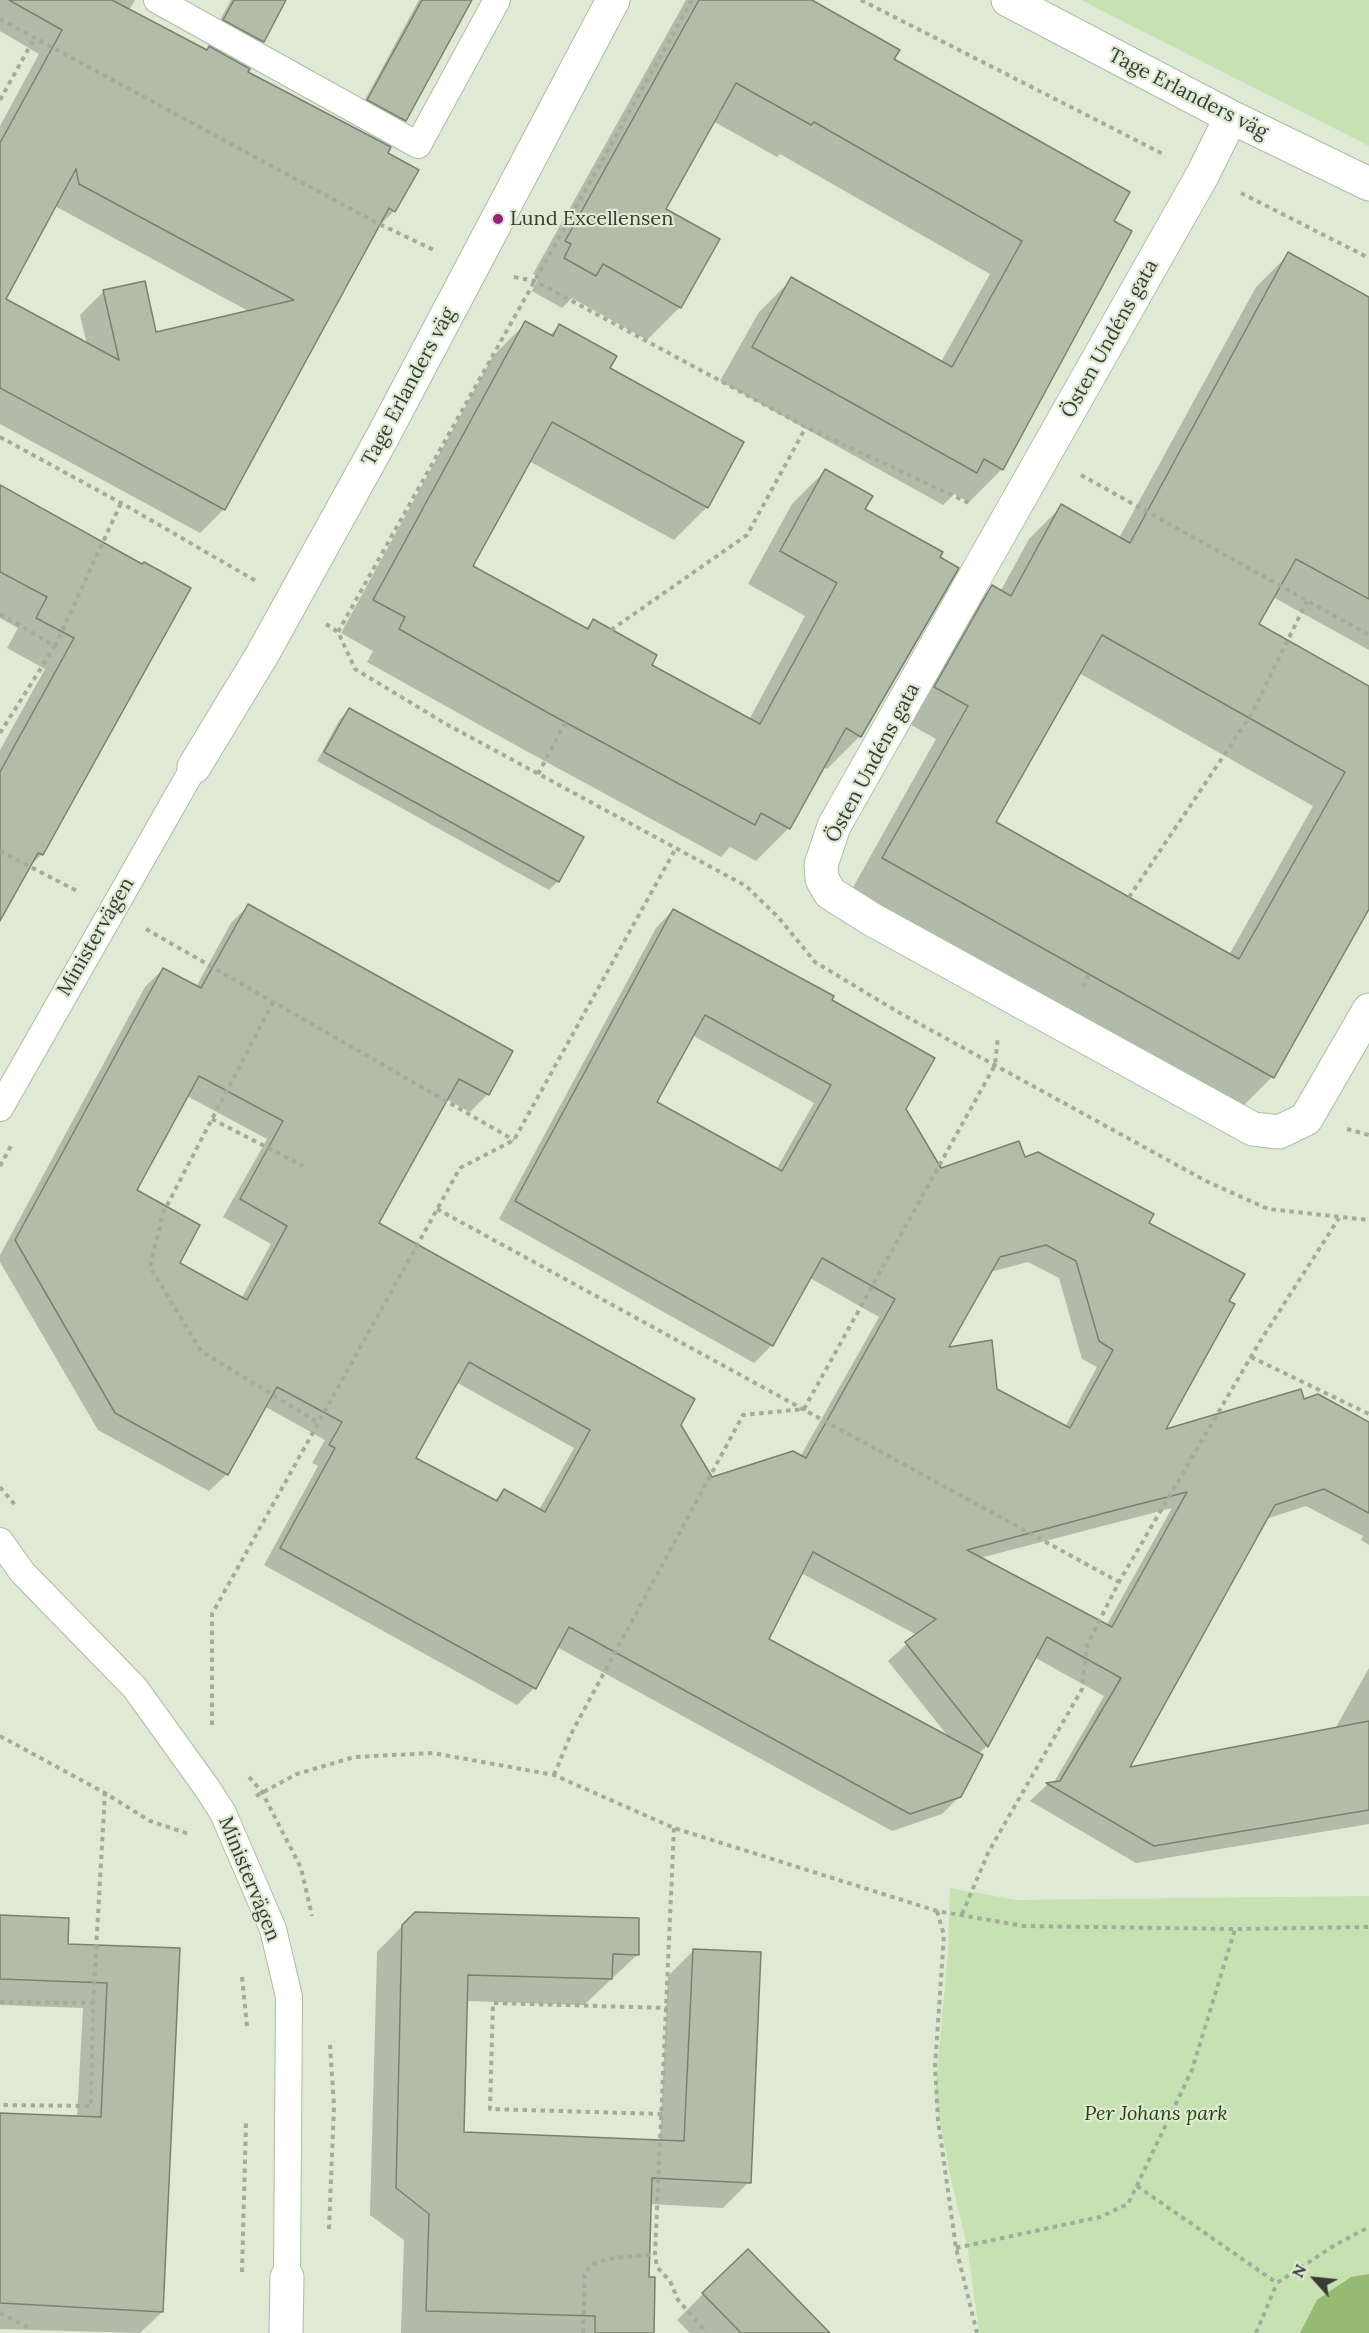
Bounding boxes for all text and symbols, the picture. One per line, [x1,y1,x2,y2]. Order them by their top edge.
street label: Tage Erlanders väg [1104,43,1272,145]
place label: Lund Excellensen [510,207,673,231]
marker: Lund Excellensen [491,212,505,226]
street label: Östen Undéns gata [1057,256,1163,422]
street label: Tage Erlanders väg [357,304,461,470]
street label: Östen Undéns gata [821,679,925,847]
street label: Ministervägen [52,874,140,1000]
street label: Ministervägen [213,1813,285,1945]
park label: Per Johans park [1084,2102,1228,2126]
north arrow [1285,2249,1345,2309]
text: N [1287,2261,1311,2281]

